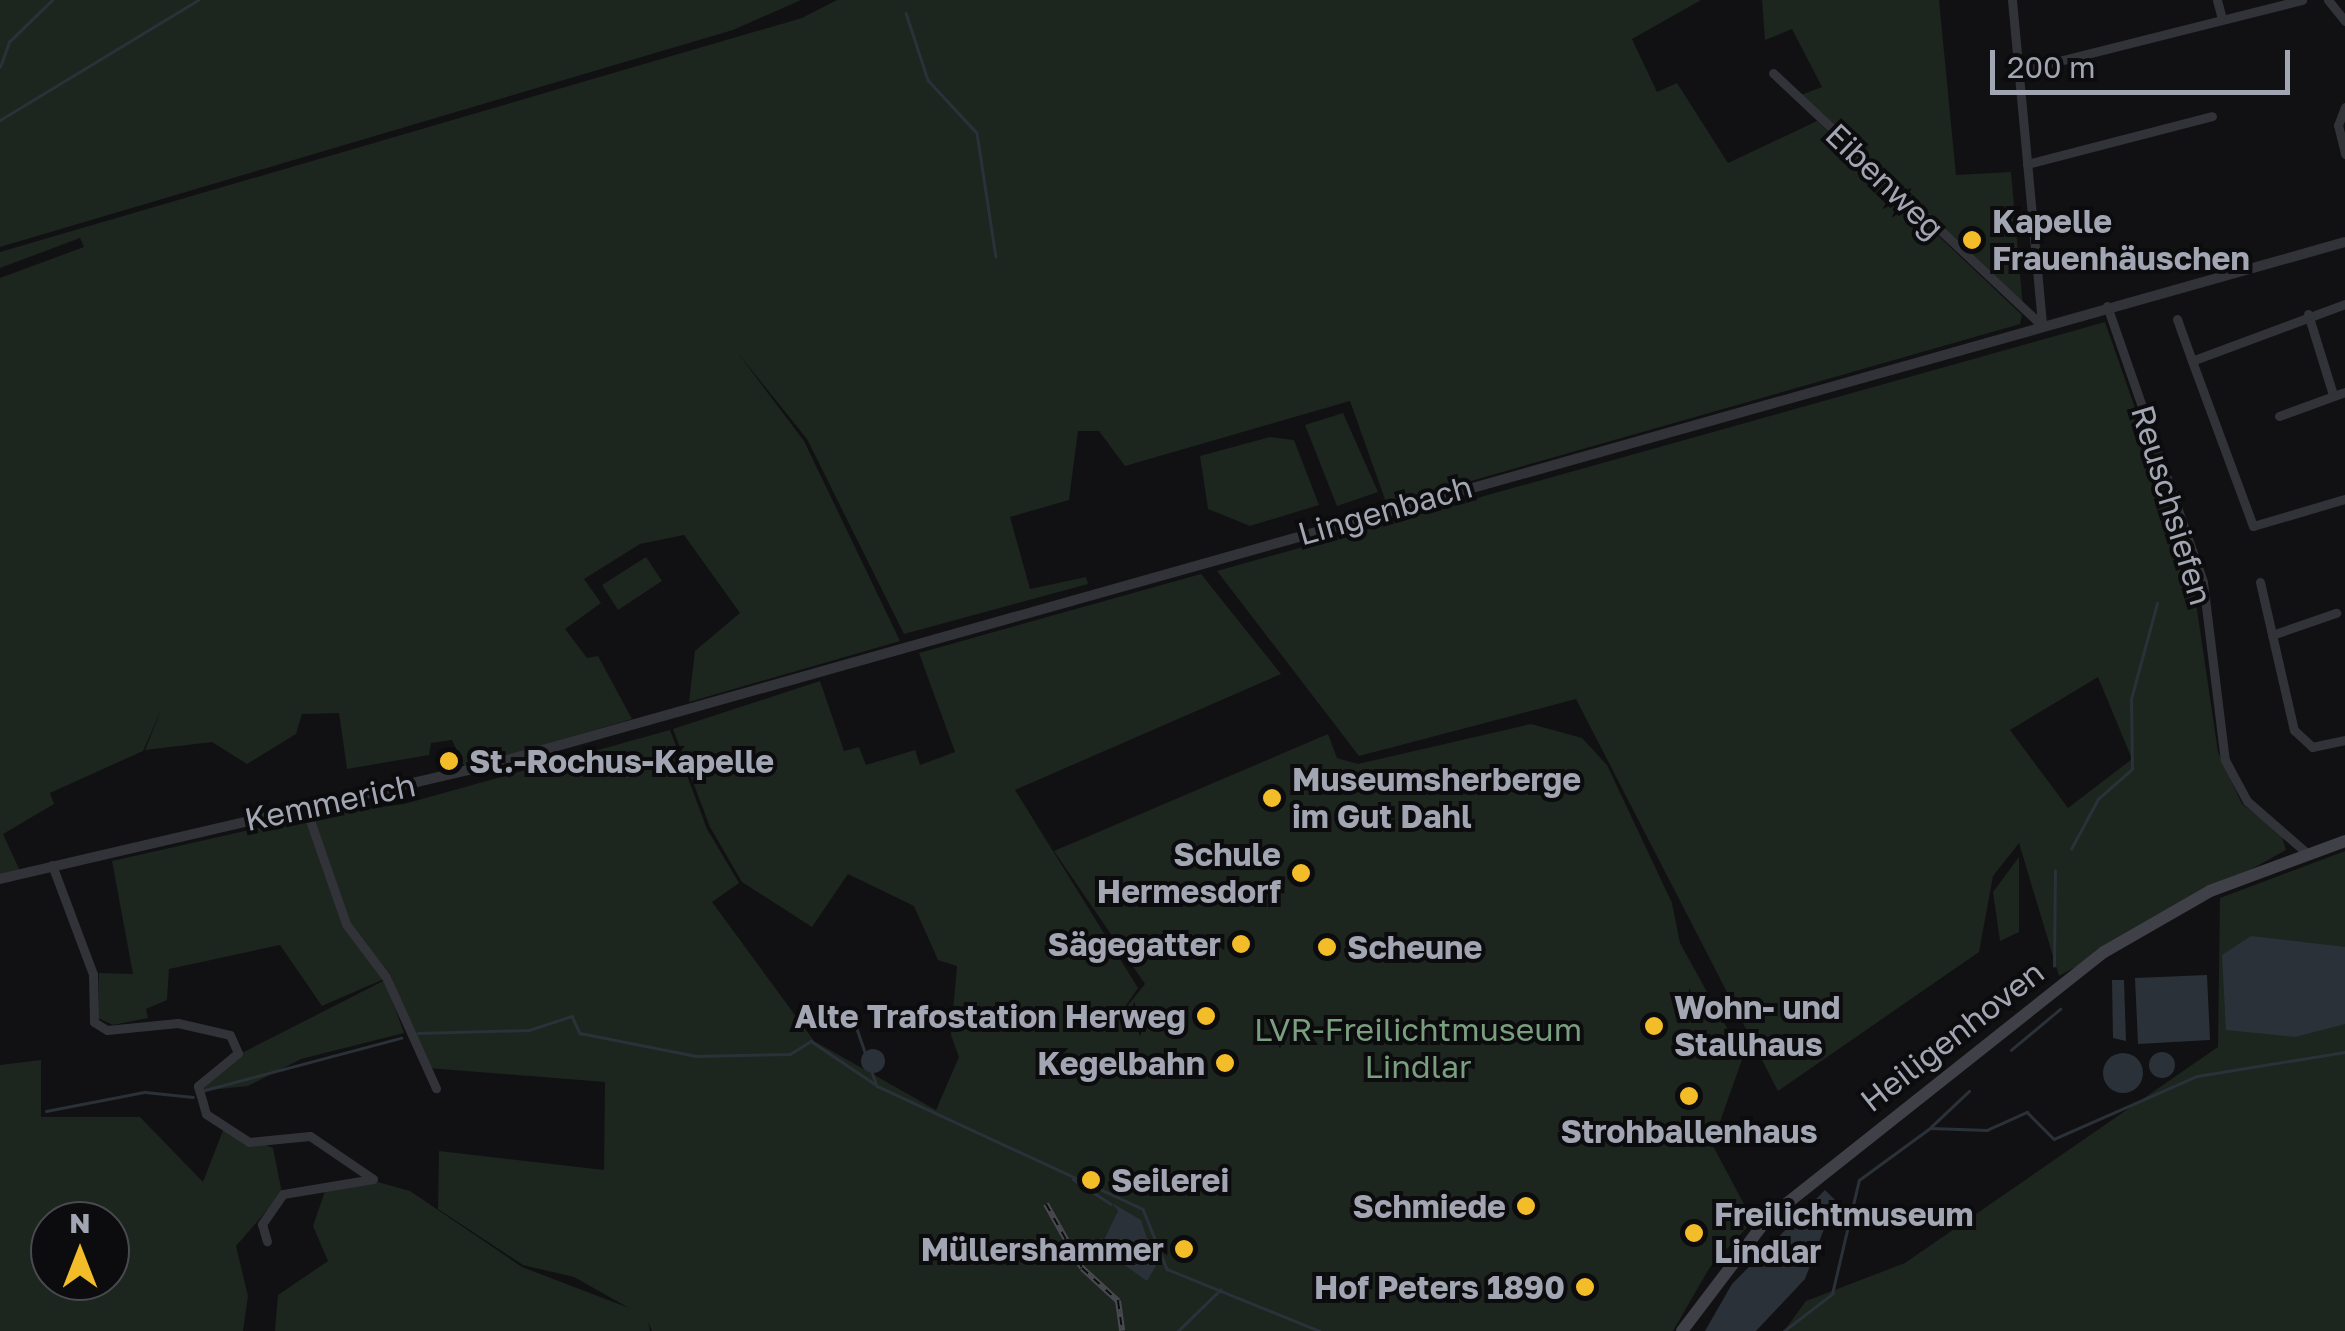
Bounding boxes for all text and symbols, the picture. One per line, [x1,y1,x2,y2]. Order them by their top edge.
scale bar [1995,30,2295,92]
text: 200 m [2007,49,2096,85]
street label: Eibenweg [1818,115,1952,247]
place label: Kapelle Frauenhäuschen [1992,203,2250,278]
marker: Kapelle Frauenhäuschen [1961,229,1983,251]
street label: Reuschsiefen [2123,400,2221,610]
street label: Lingenbach [1294,467,1476,553]
place label: St.-Rochus-Kapelle [469,742,774,780]
marker: St.-Rochus-Kapelle [438,750,460,772]
place label: Museumsherberge im Gut Dahl [1292,761,1581,836]
street label: Kemmerich [241,765,419,839]
marker: Museumsherberge im Gut Dahl [1261,787,1283,809]
place label: Schule Hermesdorf [1097,836,1281,911]
marker: Schule Hermesdorf [1290,862,1312,884]
place label: Sägegatter [1048,925,1221,963]
place label: Scheune [1347,928,1482,966]
marker: Sägegatter [1230,933,1252,955]
marker: Scheune [1316,936,1338,958]
street label: Heiligenhoven [1853,953,2051,1119]
place label: Wohn- und Stallhaus [1674,989,1841,1064]
place label: Alte Trafostation Herweg [795,997,1186,1035]
marker: Alte Trafostation Herweg [1195,1005,1217,1027]
park label: LVR-Freilichtmuseum Lindlar [1254,1011,1582,1086]
marker: Wohn- und Stallhaus [1643,1015,1665,1037]
place label: Kegelbahn [1037,1044,1205,1082]
marker: Kegelbahn [1214,1052,1236,1074]
marker: Strohballenhaus [1678,1085,1700,1107]
place label: Strohballenhaus [1560,1112,1818,1150]
place label: Seilerei [1111,1161,1229,1199]
marker: Seilerei [1080,1169,1102,1191]
place label: Schmiede [1353,1187,1506,1225]
marker: Schmiede [1515,1195,1537,1217]
place label: Freilichtmuseum Lindlar [1714,1196,1974,1271]
north arrow [30,1201,130,1301]
text: N [69,1206,91,1239]
marker: Freilichtmuseum Lindlar [1683,1222,1705,1244]
place label: Müllershammer [921,1230,1164,1268]
marker: Müllershammer [1173,1238,1195,1260]
place label: Hof Peters 1890 [1314,1268,1565,1306]
marker: Hof Peters 1890 [1574,1276,1596,1298]

